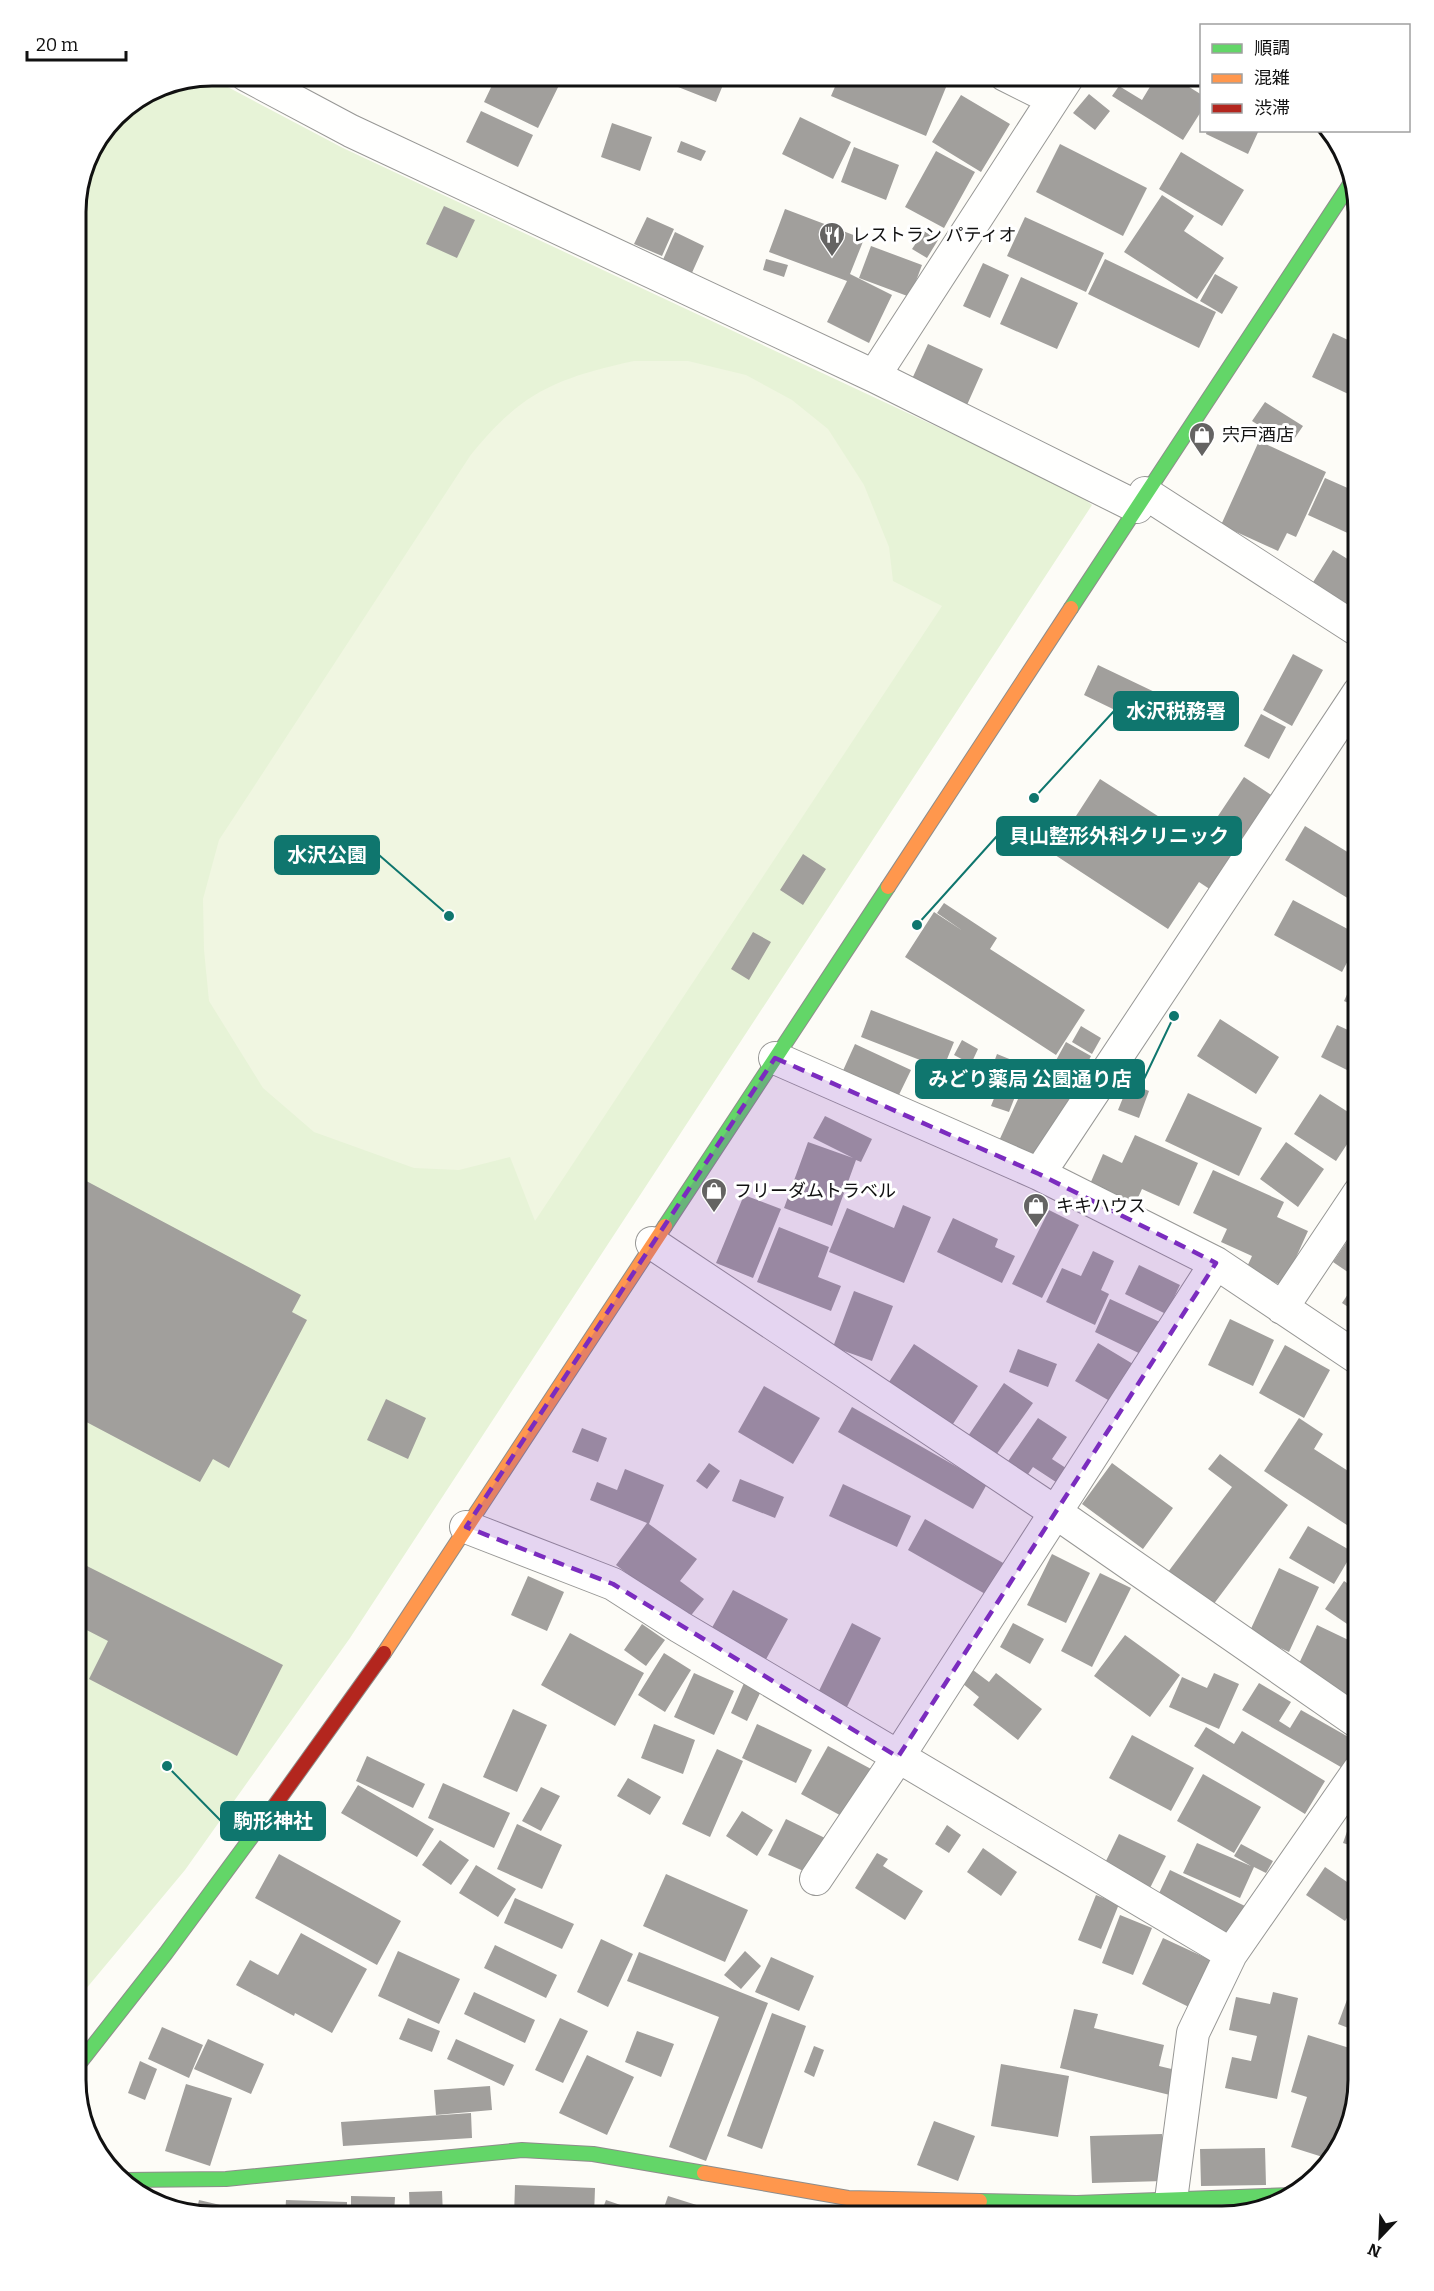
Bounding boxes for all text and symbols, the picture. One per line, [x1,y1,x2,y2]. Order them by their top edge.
scale bar [27,24,126,62]
legend [1200,24,1410,132]
text: 20 m [36,34,78,56]
text: 順調 [1254,37,1290,59]
text: 混雑 [1254,67,1290,89]
text: 渋滞 [1254,97,1290,119]
restaurant icon: レストラン パティオ [817,220,847,258]
place label: レストラン パティオ [852,224,1017,246]
shop icon: 宍戸酒店 [1187,420,1217,458]
place label: 宍戸酒店 [1222,424,1294,446]
callout: 水沢税務署 [1114,692,1238,730]
text: 水沢税務署 [1126,699,1226,723]
callout: 貝山整形外科クリニック [997,817,1241,855]
text: 貝山整形外科クリニック [1009,824,1229,848]
callout: 水沢公園 [275,836,379,874]
text: 水沢公園 [287,843,367,867]
callout: みどり薬局 公園通り店 [916,1060,1144,1098]
text: みどり薬局 公園通り店 [928,1067,1132,1091]
shop icon: フリーダムトラベル [699,1176,729,1214]
place label: フリーダムトラベル [734,1180,896,1202]
shop icon: キキハウス [1021,1191,1051,1229]
place label: キキハウス [1056,1195,1146,1217]
callout: 駒形神社 [221,1802,325,1840]
text: 駒形神社 [233,1809,313,1833]
north arrow [1350,2207,1410,2267]
text: N [1365,2239,1384,2262]

